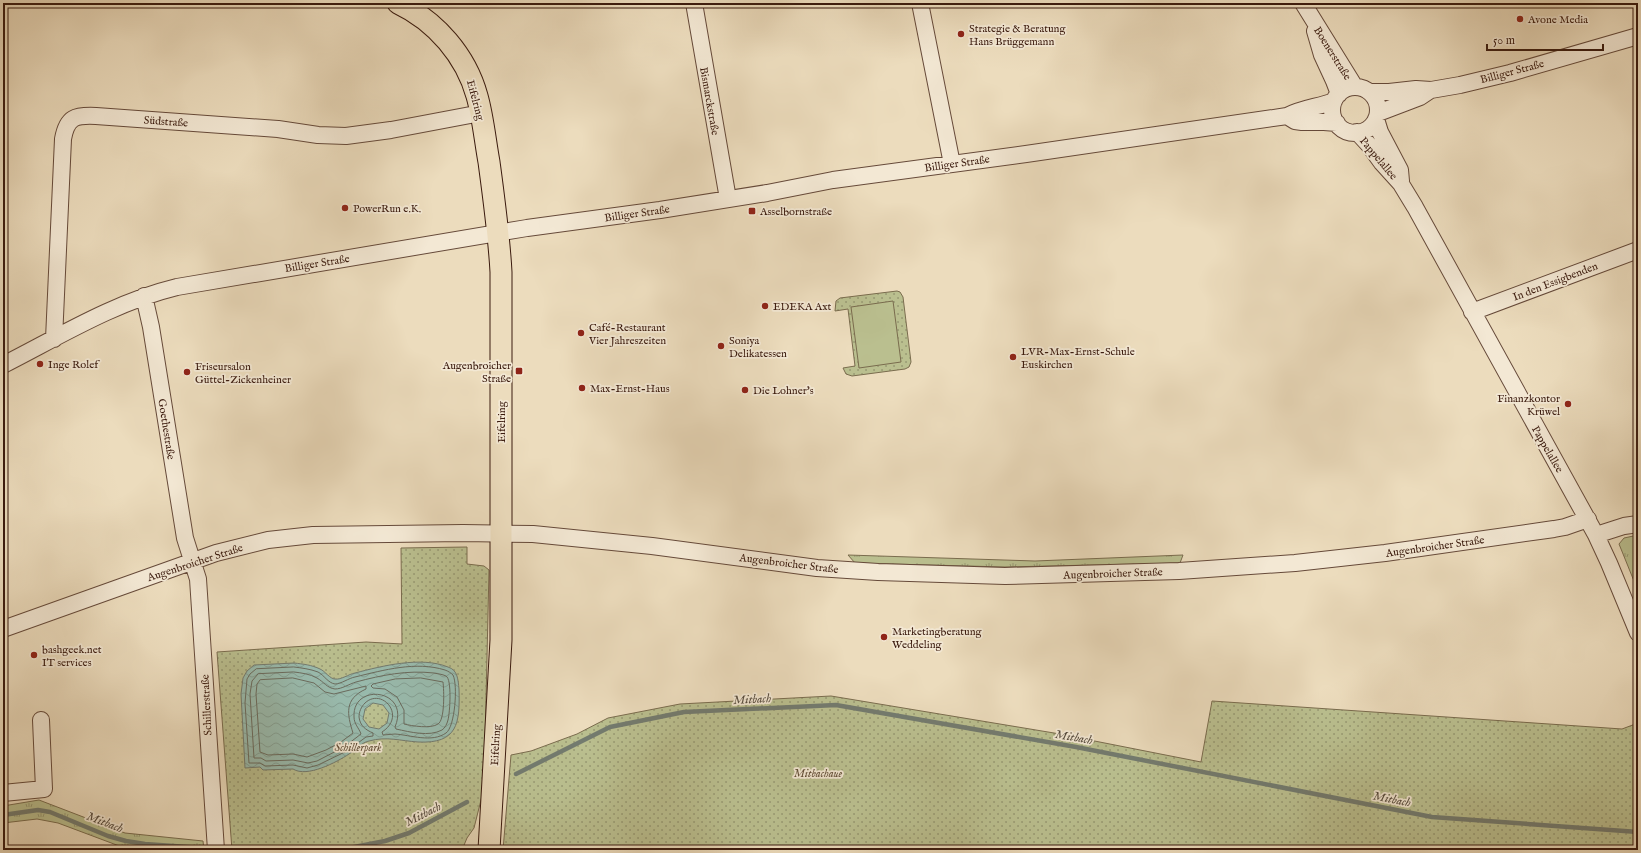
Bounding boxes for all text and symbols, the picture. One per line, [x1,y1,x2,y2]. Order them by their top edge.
place label: Avone Media [1527,13,1588,27]
marker: Avone Media [1515,14,1525,24]
place label: Strategie & Beratung Hans Brüggemann [969,22,1066,49]
street label: Boenerstraße [1310,24,1354,83]
scale bar [1487,26,1603,52]
marker: Strategie & Beratung Hans Brüggemann [956,29,966,39]
text: 50 m [1493,33,1515,48]
street label: Billiger Straße [1479,57,1546,87]
street label: Bismarckstraße [696,66,722,136]
street label: Eifelring [463,78,487,123]
street label: Südstraße [143,113,189,131]
street label: Pappelallee [1356,134,1400,183]
street label: Billiger Straße [924,152,991,175]
place label: PowerRun e.K. [353,202,421,216]
street label: Billiger Straße [604,202,671,225]
marker: PowerRun e.K. [340,203,350,213]
place label: Asselbornstraße [759,205,832,219]
marker: Asselbornstraße [747,206,757,216]
street label: Billiger Straße [284,252,351,276]
street label: In den Essigbenden [1511,259,1600,305]
place label: EDEKA Axt [773,300,832,314]
marker: EDEKA Axt [760,301,770,311]
place label: Café-Restaurant Vier Jahreszeiten [588,321,666,348]
marker: Café-Restaurant Vier Jahreszeiten [576,328,586,338]
place label: Soniya Delikatessen [729,334,787,361]
marker: Soniya Delikatessen [716,341,726,351]
place label: LVR-Max-Ernst-Schule Euskirchen [1021,345,1135,372]
marker: LVR-Max-Ernst-Schule Euskirchen [1008,352,1018,362]
place label: Inge Rolef [48,358,100,372]
marker: Inge Rolef [35,359,45,369]
place label: Augenbroicher Straße [442,359,511,386]
place label: Friseursalon Güttel-Zickenheiner [195,360,291,387]
marker: Augenbroicher Straße [514,366,524,376]
marker: Friseursalon Güttel-Zickenheiner [182,367,192,377]
place label: Max-Ernst-Haus [590,382,670,396]
marker: Max-Ernst-Haus [577,383,587,393]
place label: Die Lohner's [753,384,814,398]
marker: Die Lohner's [740,385,750,395]
place label: Finanzkontor Krüwel [1497,392,1560,419]
street label: Goethestraße [154,398,178,461]
marker: Finanzkontor Krüwel [1563,399,1573,409]
street label: Eifelring [495,400,509,443]
street label: Pappelallee [1528,424,1566,475]
street label: Augenbroicher Straße [1384,533,1485,561]
street label: Augenbroicher Straße [145,541,245,585]
street label: Augenbroicher Straße [738,551,839,577]
street label: Augenbroicher Straße [1062,565,1163,583]
place label: Marketingberatung Weddeling [892,625,983,652]
marker: Marketingberatung Weddeling [879,632,889,642]
place label: bashgeek.net IT services [42,643,102,670]
marker: bashgeek.net IT services [29,650,39,660]
street label: Schillerstraße [198,674,216,736]
water label: Mitbach [733,691,771,708]
street label: Eifelring [488,723,504,766]
water label: Mitbach [1054,727,1094,748]
park label: Schillerpark [335,741,382,755]
park label: Mitbachaue [794,767,843,781]
water label: Mitbach [1372,788,1412,810]
water label: Mitbach [403,799,444,830]
water label: Mitbach [84,809,125,836]

